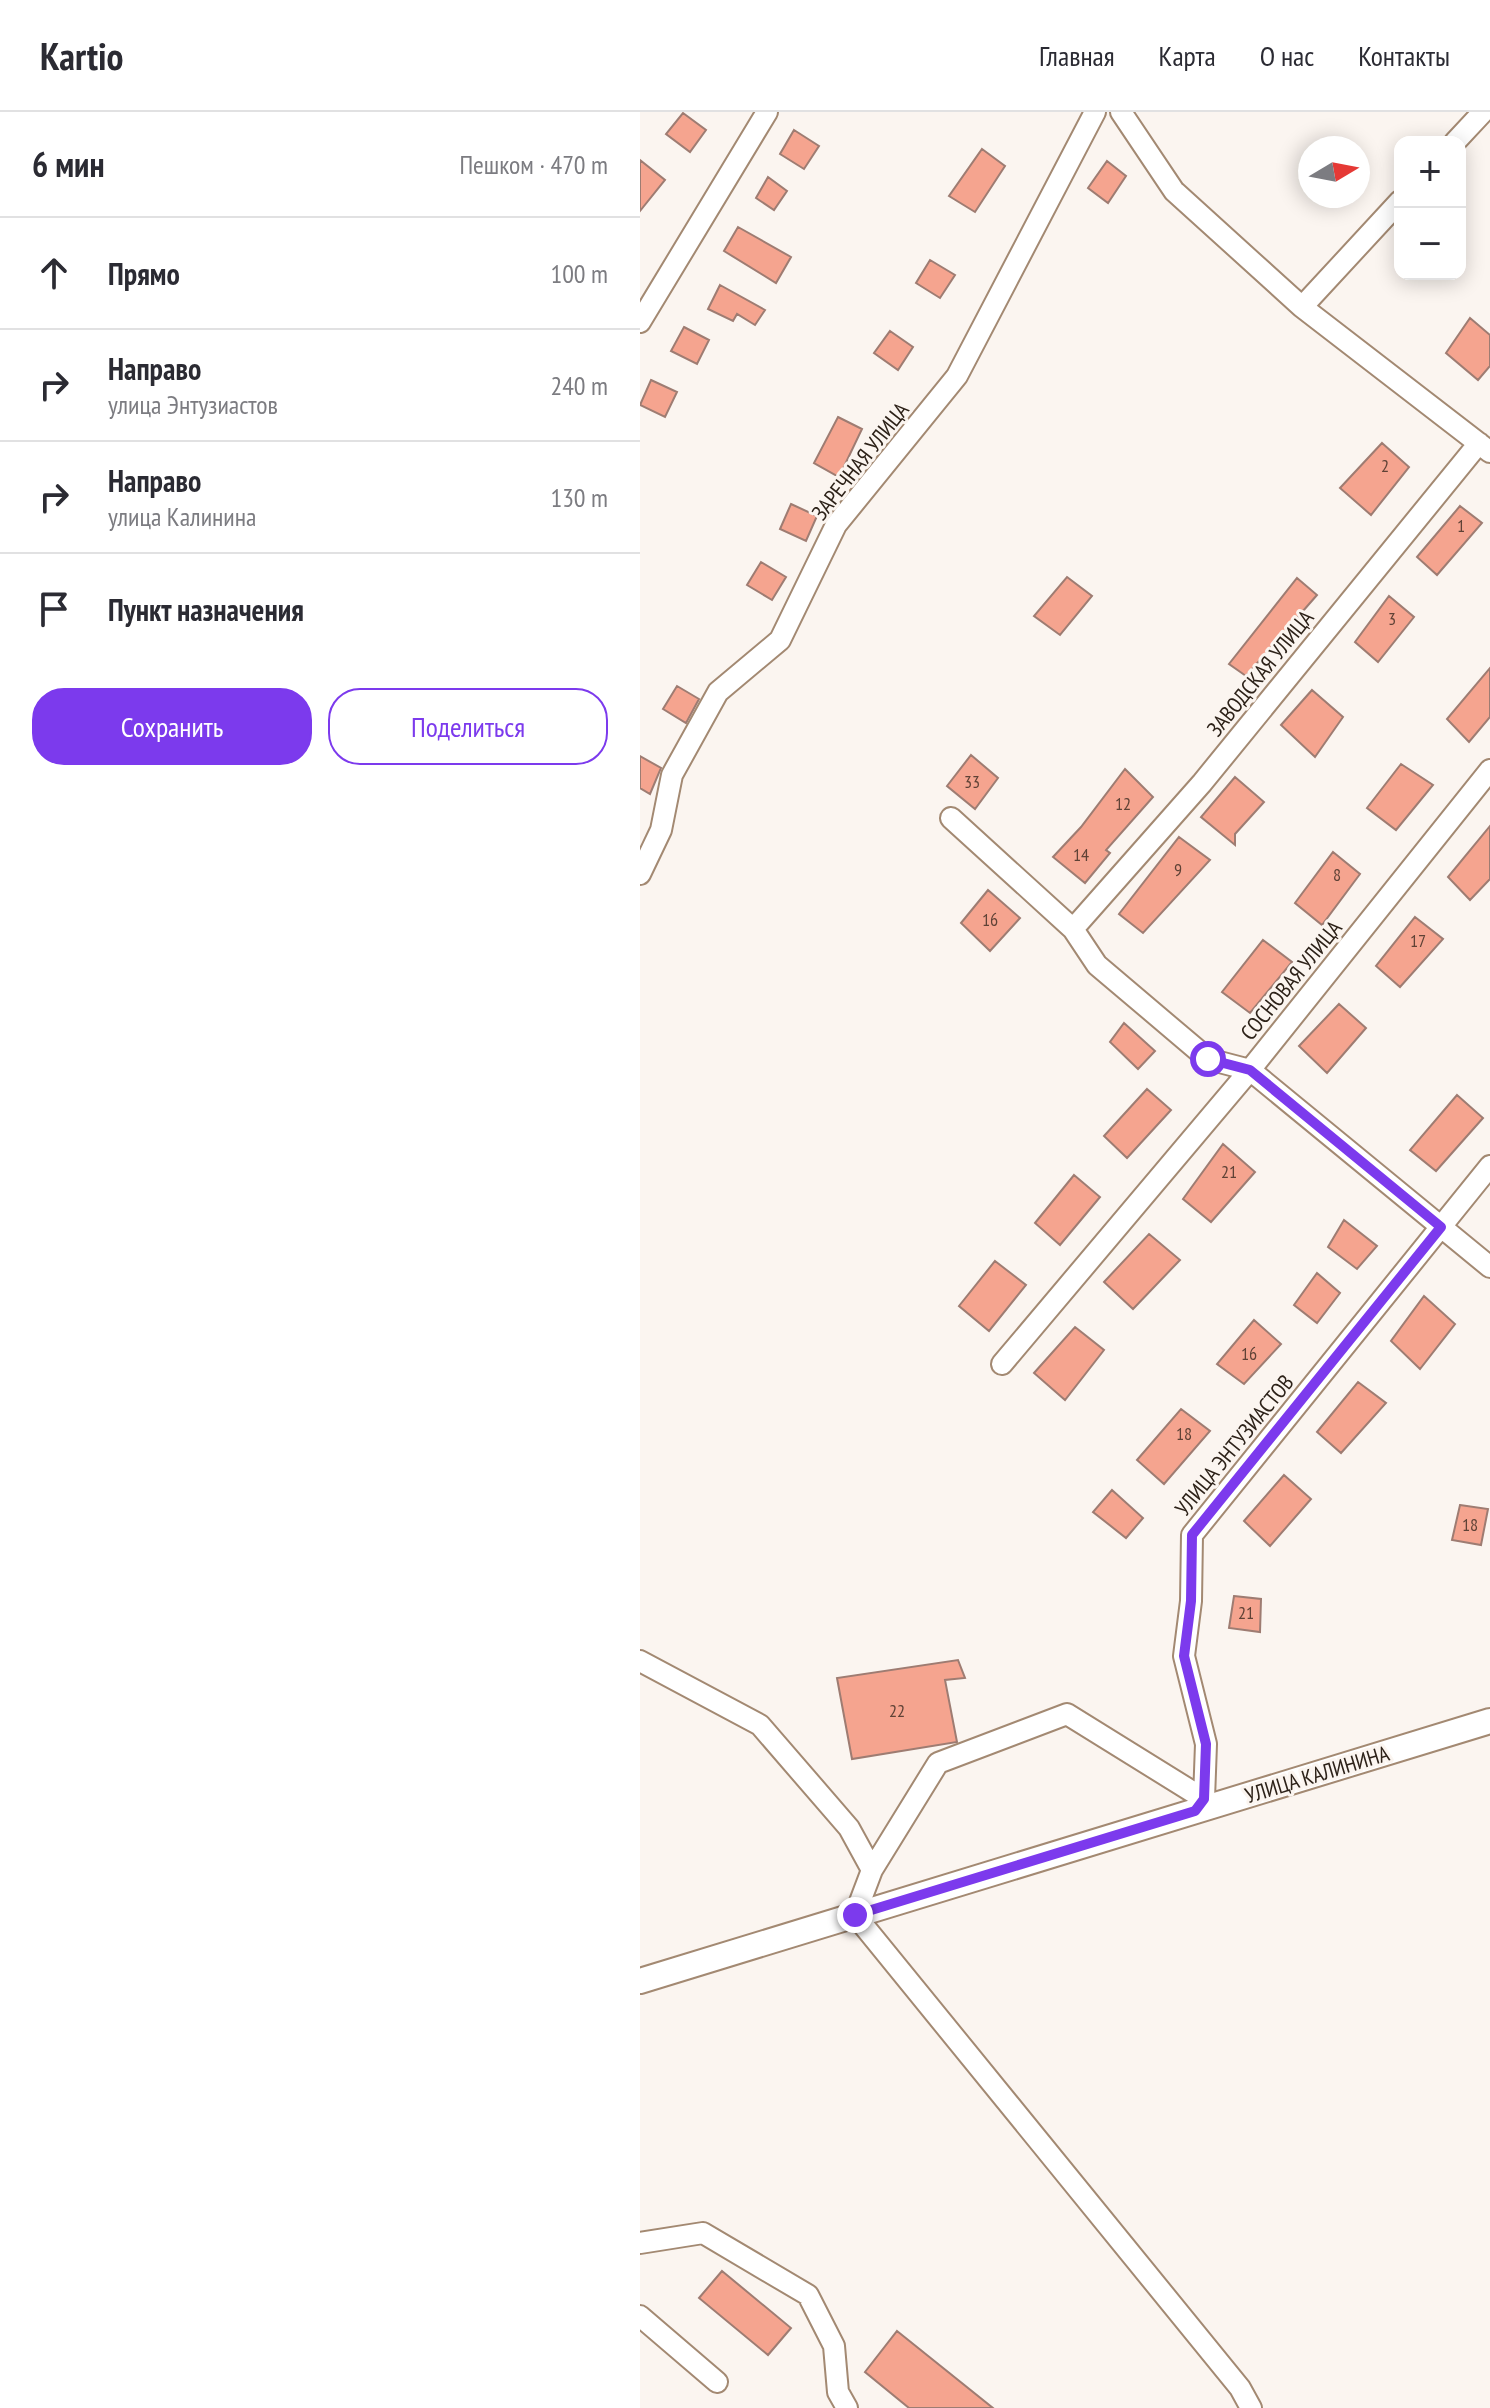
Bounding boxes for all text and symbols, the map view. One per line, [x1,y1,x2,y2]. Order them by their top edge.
text: Kartio [40,31,124,80]
text: Главная [1039,37,1115,74]
text: Карта [1159,37,1216,74]
text: О нас [1260,37,1314,74]
text: Контакты [1358,37,1450,74]
north arrow [1298,136,1370,208]
map controls [1394,136,1466,280]
button: + [1394,136,1466,208]
text: 6 мин [32,142,105,186]
text: Пешком · 470 m [459,148,608,181]
button: − [1394,208,1466,280]
icon: ahead [32,251,76,295]
text: Прямо [108,254,180,293]
text: 100 m [550,257,608,290]
text: Направо [108,349,201,388]
icon: right [32,363,76,407]
text: 240 m [550,369,608,402]
text: улица Энтузиастов [108,388,278,421]
street label: ЗАРЕЧНАЯ УЛИЦА [805,396,915,525]
house number: 2 [1381,454,1389,477]
text: Направо [108,461,201,500]
icon: right [32,475,76,519]
text: 130 m [550,481,608,514]
text: улица Калинина [108,500,256,533]
house number: 1 [1457,514,1465,537]
icon: arrive [32,587,76,631]
text: Пункт назначения [108,590,304,629]
street label: ЗАВОДСКАЯ УЛИЦА [1201,604,1320,742]
house number: 3 [1388,607,1396,630]
button: Сохранить [32,688,312,765]
button: Поделиться [328,688,608,765]
house number: 33 [964,770,980,793]
house number: 12 [1115,792,1131,815]
house number: 14 [1073,843,1089,866]
house number: 9 [1174,858,1182,881]
house number: 8 [1333,863,1341,886]
house number: 16 [982,908,998,931]
street label: СОСНОВАЯ УЛИЦА [1234,914,1348,1046]
house number: 17 [1410,929,1426,952]
route start [1190,1041,1226,1077]
house number: 21 [1221,1160,1237,1183]
house number: 16 [1241,1342,1257,1365]
street label: УЛИЦА ЭНТУЗИАСТОВ [1169,1369,1299,1521]
house number: 18 [1176,1422,1192,1445]
house number: 18 [1462,1513,1478,1536]
house number: 21 [1238,1601,1254,1624]
house number: 22 [889,1699,905,1722]
street label: УЛИЦА КАЛИНИНА [1242,1739,1393,1809]
route end [837,1897,873,1933]

